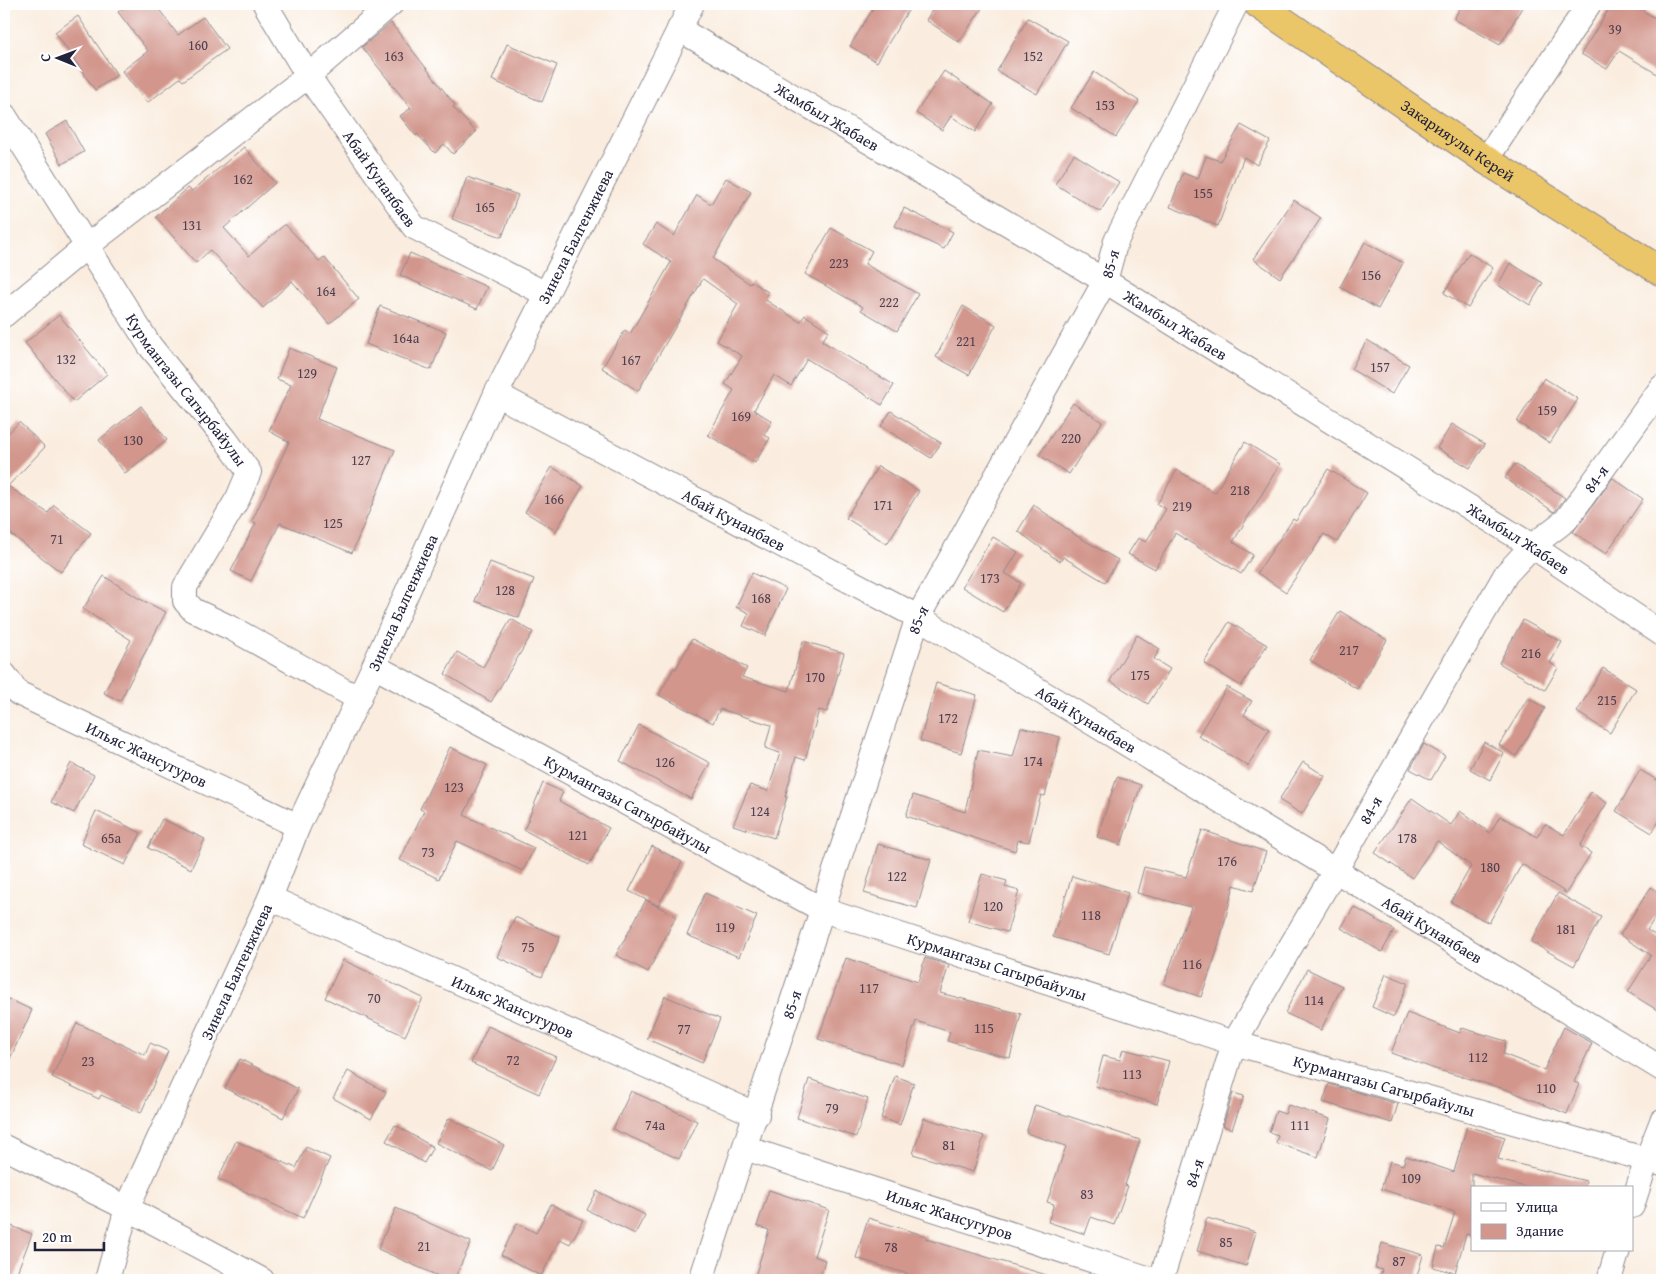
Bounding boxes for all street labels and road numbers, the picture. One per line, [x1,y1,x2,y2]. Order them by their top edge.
street label: Жамбыл Жабаев [769,76,884,157]
street label: Закарияулы Керей [1396,93,1520,188]
street label: Абай Кунанбаев [337,125,423,232]
street label: Зинела Балгенжиева [531,165,619,308]
street label: 85-я [1094,247,1125,281]
street label: Жамбыл Жабаев [1118,283,1232,366]
street label: Курмангазы Сагырбайулы [120,308,253,471]
street label: 84-я [1578,460,1614,498]
street label: Абай Кунанбаев [678,482,790,557]
street label: Жамбыл Жабаев [1462,496,1575,580]
street label: Зинела Балгенжиева [361,530,444,675]
street label: 85-я [901,601,934,637]
street label: Абай Кунанбаев [1031,679,1141,759]
street label: Ильяс Жансугуров [82,715,211,793]
street label: Курмангазы Сагырбайулы [540,749,716,859]
street label: 84-я [1353,791,1388,828]
street label: Абай Кунанбаев [1377,890,1487,969]
street label: Зинела Балгенжиева [194,899,278,1044]
street label: Курмангазы Сагырбайулы [904,926,1090,1007]
street label: Ильяс Жансугуров [448,968,578,1044]
street label: 85-я [775,987,807,1022]
street label: Курмангазы Сагырбайулы [1291,1048,1478,1122]
street label: 84-я [1178,1156,1210,1190]
street label: Ильяс Жансугуров [883,1182,1016,1246]

